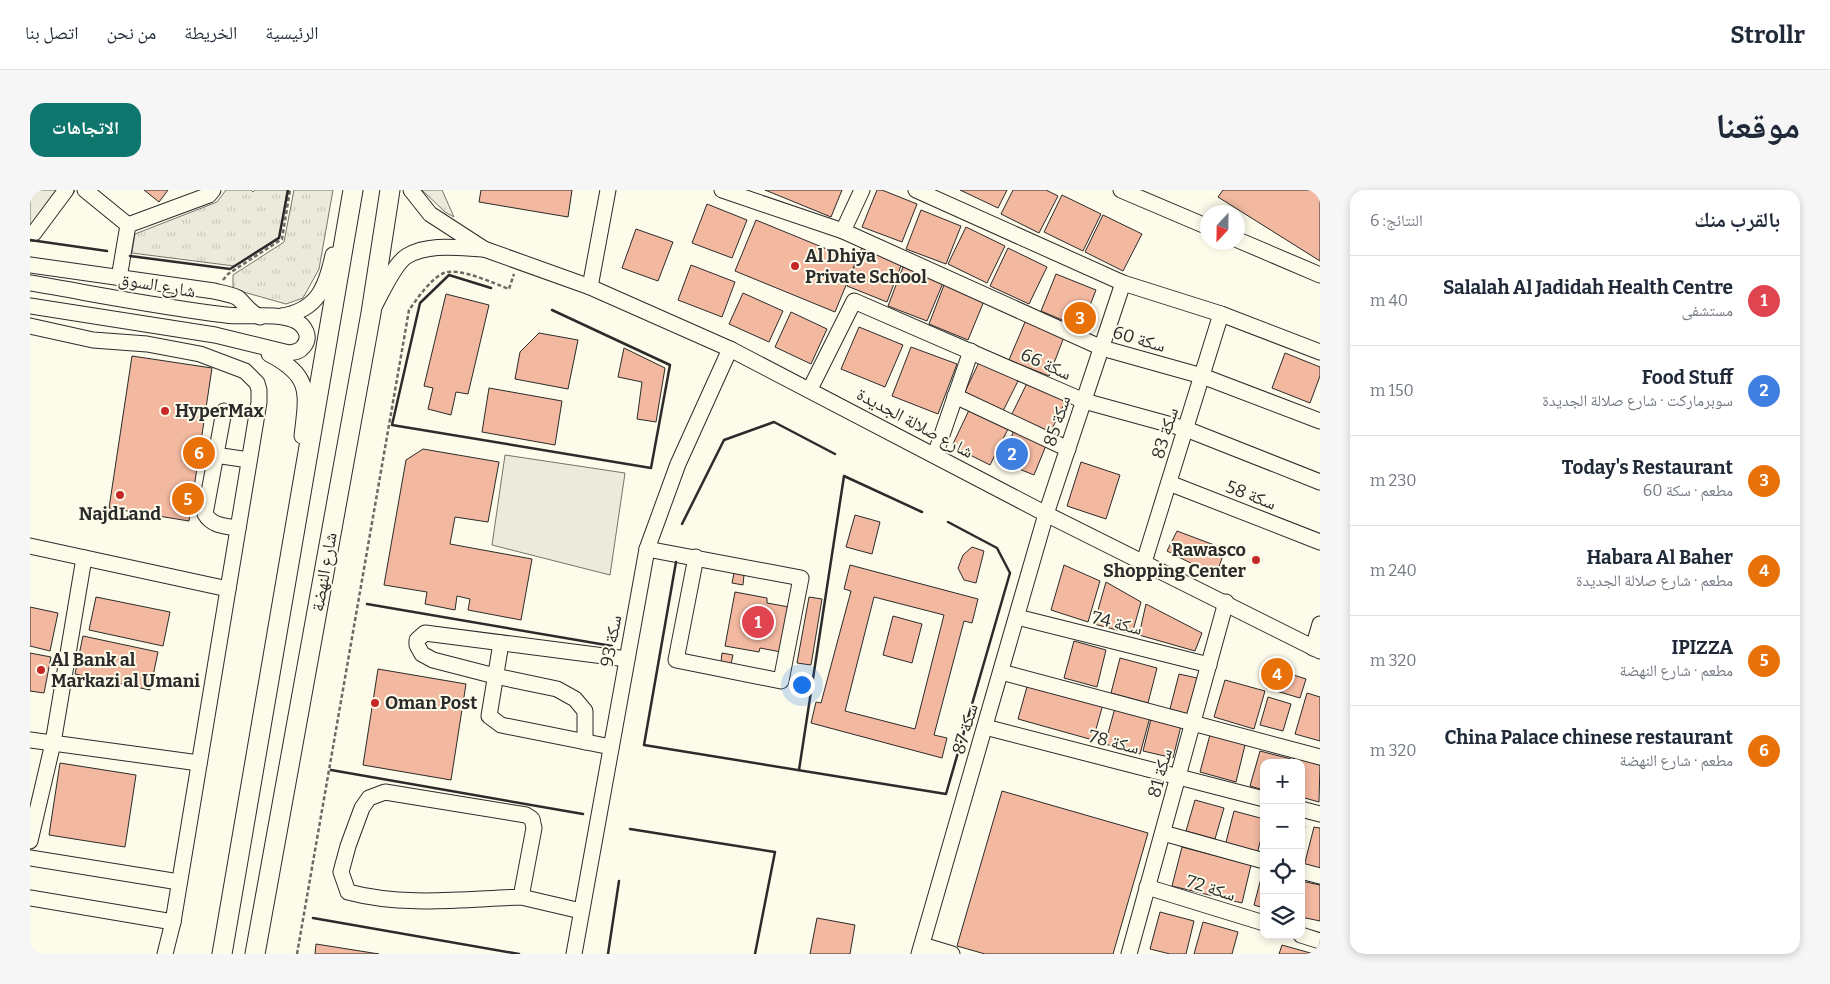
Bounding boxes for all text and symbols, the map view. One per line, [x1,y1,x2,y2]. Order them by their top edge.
text: Strollr [1730,21,1805,49]
text: اتصل بنا [25,22,78,44]
text: من نحن [106,22,156,44]
text: الخريطة [184,22,237,44]
text: الرئيسية [265,22,319,44]
button: الاتجاهات [30,103,141,157]
text: موقعنا [1715,105,1800,147]
north arrow [1200,205,1245,250]
text: بالقرب منك [1694,207,1780,233]
text: النتائج: 6 [1370,211,1423,230]
place label: Al Dhiya Private School [805,245,927,288]
marker: Al Dhiya Private School [789,260,801,272]
street label: شارع السوق [117,267,197,303]
text: Salalah Al Jadidah Health Centre [1443,276,1733,299]
text: 40 m [1370,291,1408,310]
text: 1 [1761,291,1767,310]
pin: 3 [1064,299,1096,337]
text: مستشفى [1682,301,1733,320]
street label: سكة 60 [1110,321,1168,357]
street label: سكة 66 [1017,343,1075,385]
text: Food Stuff [1642,366,1733,389]
text: 150 m [1370,381,1414,400]
text: 2 [1760,381,1769,400]
street label: شارع صلالة الجديدة [853,383,977,463]
text: سوبرماركت · شارع صلالة الجديدة [1542,391,1733,410]
street label: سكة 85 [1038,393,1076,449]
place label: HyperMax [175,400,265,422]
marker: HyperMax [159,405,171,417]
street label: سكة 83 [1147,405,1183,461]
pin: 6 [183,434,215,472]
pin: 2 [996,435,1028,473]
text: Today's Restaurant [1562,456,1733,479]
text: 230 m [1370,471,1417,490]
text: 3 [1759,471,1769,490]
street label: سكة 58 [1223,475,1279,515]
pin: 5 [172,480,204,518]
text: مطعم · سكة 60 [1643,481,1733,500]
marker: NajdLand [114,489,126,501]
place label: NajdLand [79,503,161,525]
street label: شارع النهضة [306,531,342,613]
place label: Rawasco Shopping Center [1103,539,1247,582]
text: Habara Al Baher [1586,546,1733,569]
marker: Rawasco Shopping Center [1250,554,1262,566]
text: 240 m [1370,561,1417,580]
text: 4 [1759,561,1769,580]
text: مطعم · شارع صلالة الجديدة [1576,571,1733,590]
pin: 1 [742,603,774,641]
street label: سكة 74 [1090,606,1144,640]
street label: سكة 93 [596,613,626,669]
text: IPIZZA [1671,636,1733,659]
place label: Al Bank al Markazi al Umani [51,649,200,692]
text: 320 m [1370,651,1417,670]
text: 5 [1760,651,1768,670]
pin: 4 [1261,655,1293,693]
text: مطعم · شارع النهضة [1620,661,1733,680]
marker: Al Bank al Markazi al Umani [35,664,47,676]
your location [789,672,815,698]
place label: Oman Post [385,692,477,714]
marker: Oman Post [369,697,381,709]
street label: سكة 87 [947,701,983,757]
street label: سكة 78 [1086,725,1142,759]
text: China Palace chinese restaurant [1445,726,1733,749]
text: 320 m [1370,741,1417,760]
text: 6 [1759,741,1769,760]
street label: سكة 81 [1143,746,1177,800]
text: مطعم · شارع النهضة [1620,751,1733,770]
map controls [1260,759,1305,939]
button: + [1260,759,1305,804]
button: − [1260,804,1305,849]
button: locate [1260,849,1305,894]
street label: سكة 72 [1184,870,1238,906]
button: layers [1260,894,1305,939]

